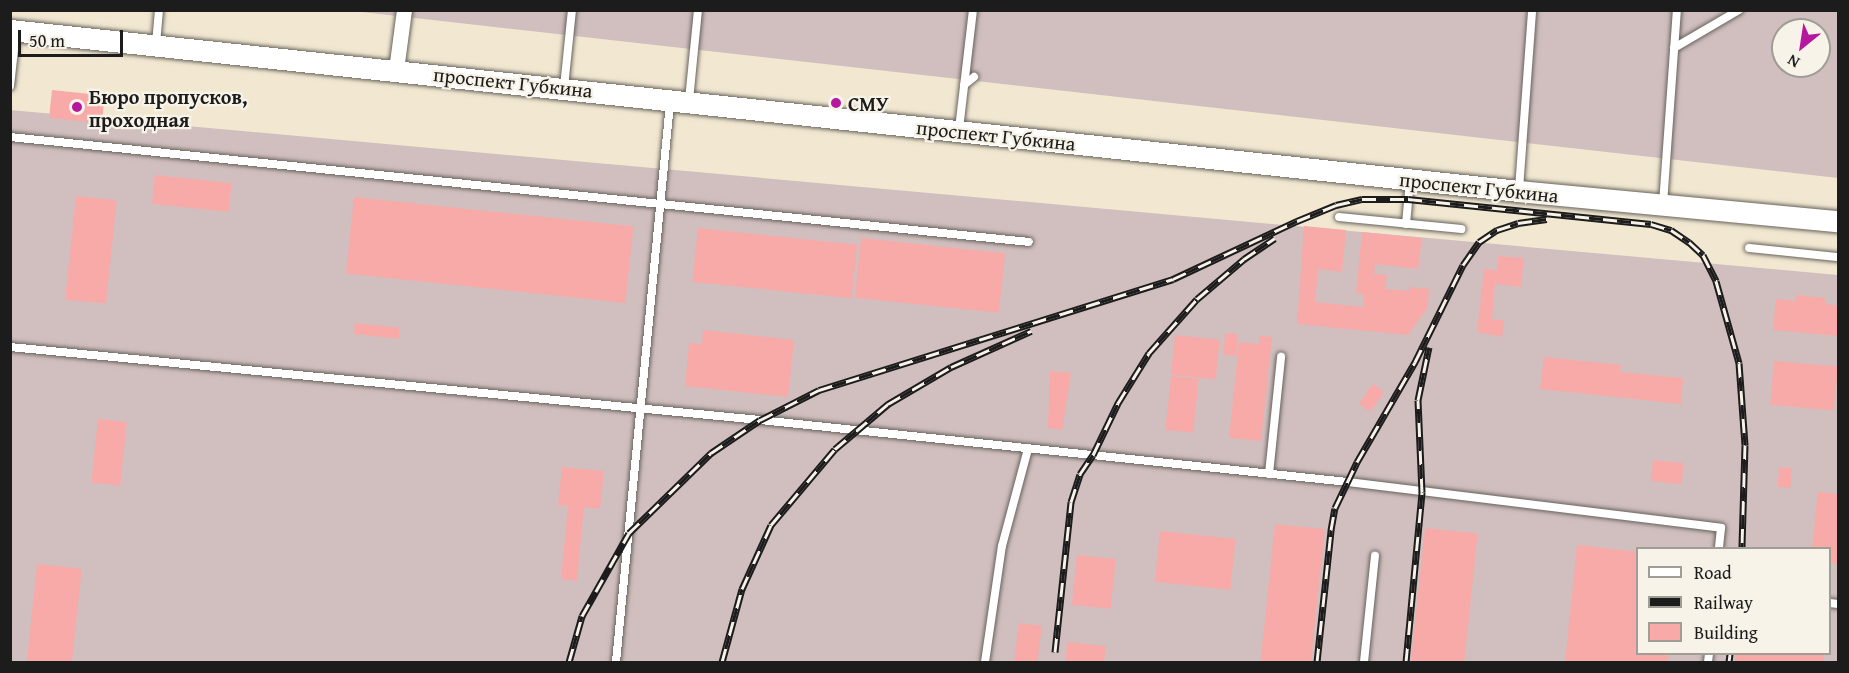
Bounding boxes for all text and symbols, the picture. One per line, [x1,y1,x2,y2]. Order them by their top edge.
scale bar [21,18,126,56]
north arrow [1771,18,1831,78]
text: 50 m [29,27,65,54]
text: N [1782,49,1804,75]
street label: проспект Губкина [432,62,594,102]
place label: Бюро пропусков, проходная [89,84,248,131]
place label: СМУ [848,91,889,115]
marker: СМУ [829,96,843,110]
marker: Бюро пропусков, проходная [70,100,84,114]
street label: проспект Губкина [915,115,1077,155]
street label: проспект Губкина [1398,167,1560,207]
legend [1636,547,1831,655]
text: Road [1694,559,1732,586]
text: Railway [1694,589,1753,616]
text: Building [1694,619,1758,646]

